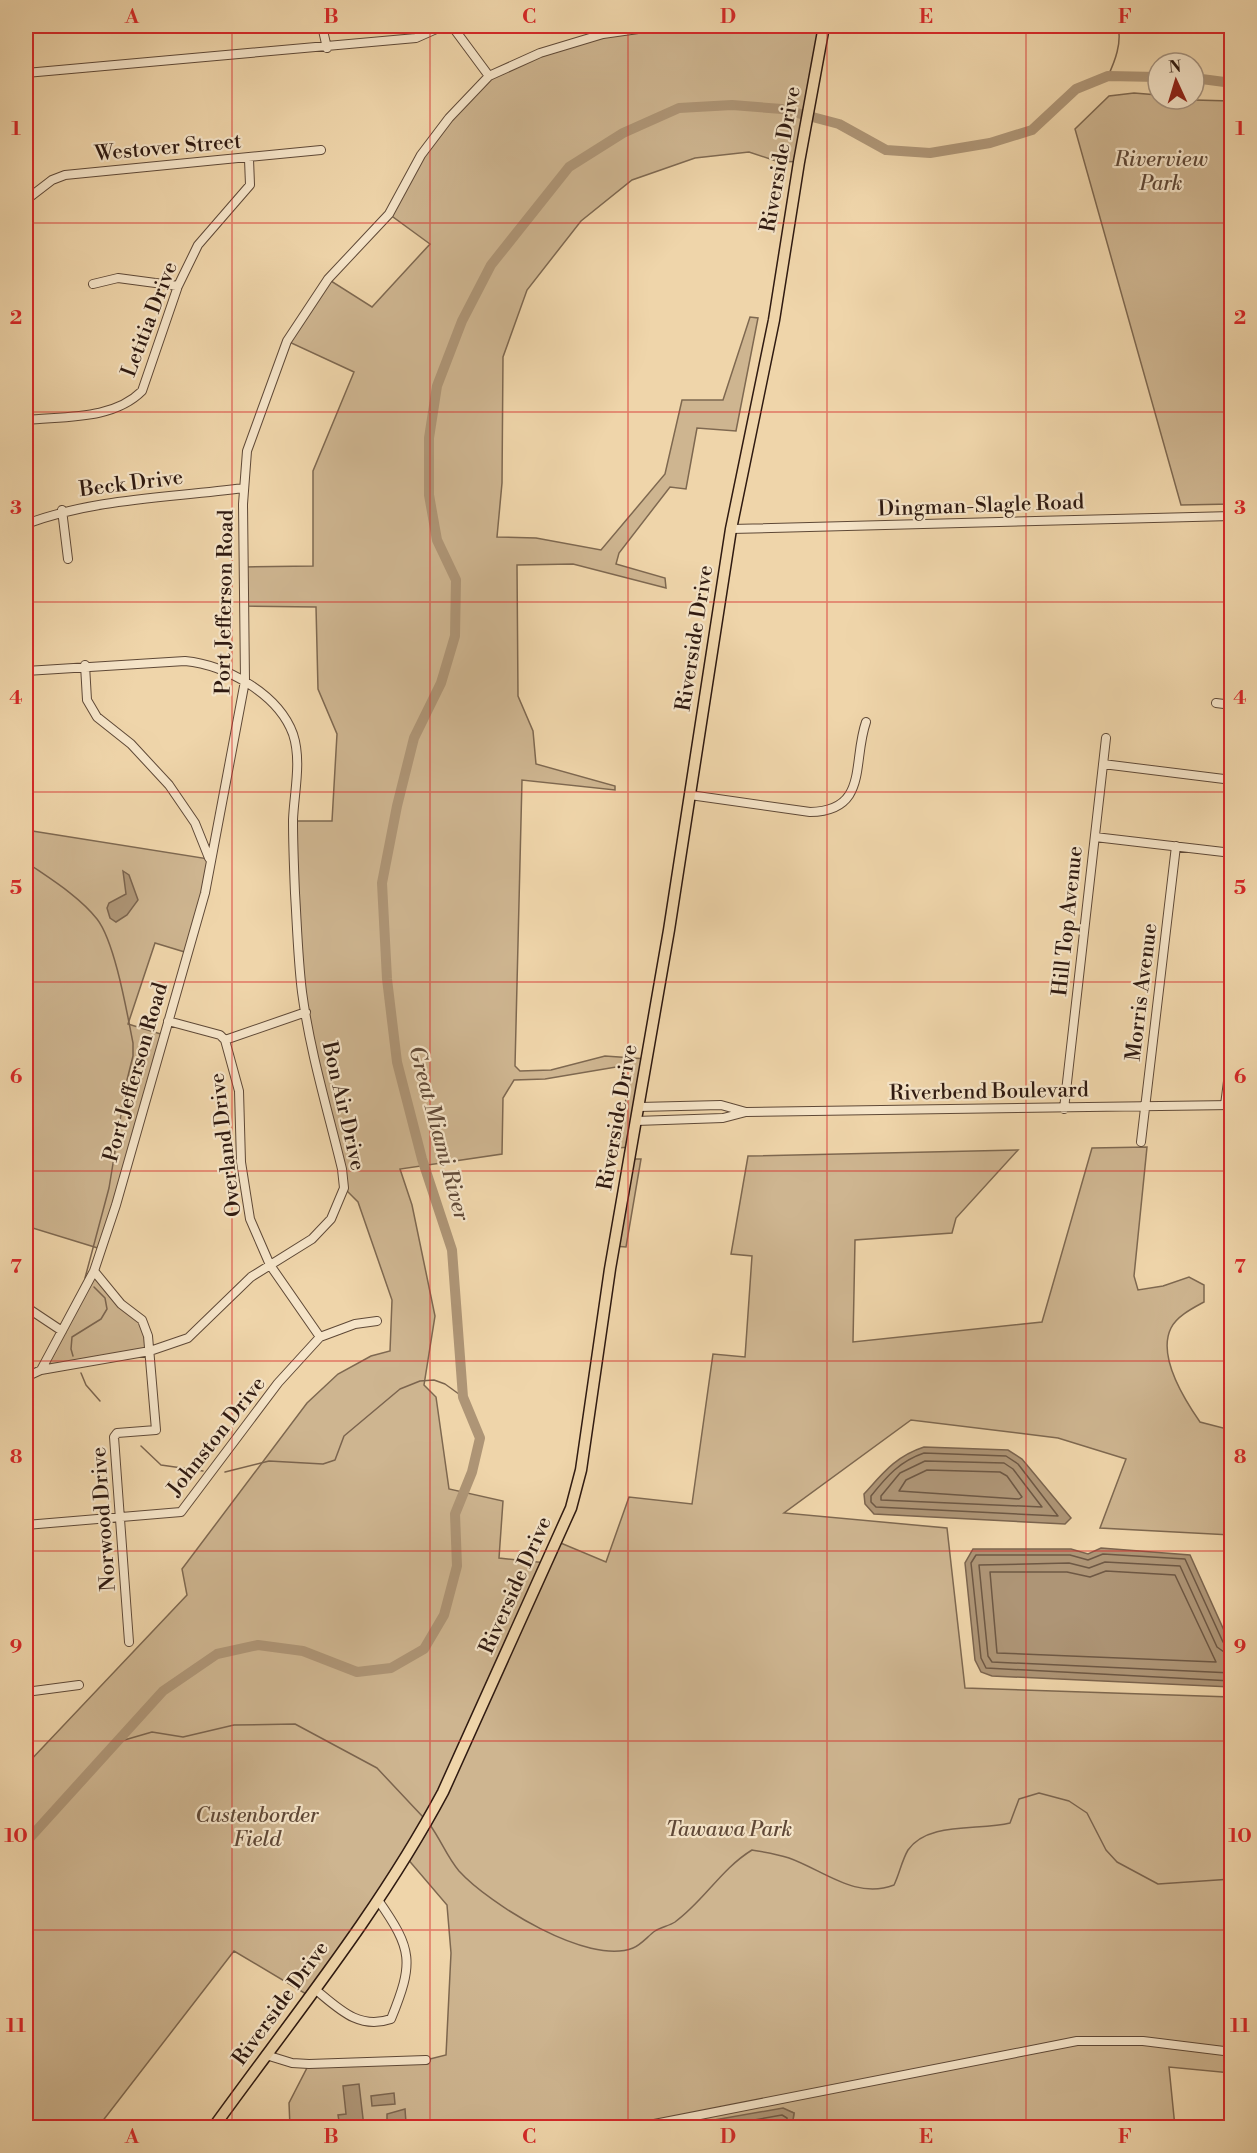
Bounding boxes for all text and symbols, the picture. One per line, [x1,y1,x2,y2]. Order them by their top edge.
text: A [124,5,140,30]
text: B [323,5,339,30]
text: C [522,5,536,30]
text: D [720,5,736,30]
text: E [919,5,933,30]
text: F [1118,5,1132,30]
north arrow [1146,51,1206,111]
text: N [1168,57,1182,77]
street label: Riverside Drive [755,84,807,234]
text: 1 [11,117,21,142]
text: 1 [1235,117,1245,142]
street label: Westover Street [93,129,243,167]
park label: Riverview Park [1113,147,1208,197]
street label: Letitia Drive [116,258,184,381]
text: 2 [10,306,22,331]
text: 2 [1234,306,1246,331]
street label: Beck Drive [77,465,185,503]
street label: Dingman-Slagle Road [877,489,1085,523]
text: 3 [10,496,22,521]
text: 3 [1234,496,1246,521]
street label: Port Jefferson Road [210,509,240,695]
street label: Riverside Drive [671,563,719,713]
text: 4 [9,686,23,711]
text: 4 [1233,686,1247,711]
street label: Hill Top Avenue [1047,845,1089,997]
text: 5 [10,876,22,901]
text: 5 [1234,876,1246,901]
street label: Morris Avenue [1121,922,1163,1063]
street label: Port Jefferson Road [98,980,174,1165]
street label: Bon Air Drive [315,1038,370,1173]
street label: Riverside Drive [592,1042,644,1192]
water label: Great Miami River [402,1043,475,1224]
text: 6 [10,1065,23,1090]
text: 6 [1234,1065,1247,1090]
street label: Overland Drive [204,1071,248,1218]
street label: Riverbend Boulevard [889,1077,1089,1107]
text: 7 [10,1255,22,1280]
text: 7 [1234,1255,1246,1280]
street label: Johnston Drive [161,1372,272,1502]
text: 8 [10,1445,23,1470]
text: 8 [1234,1445,1247,1470]
street label: Norwood Drive [86,1446,122,1592]
street label: Riverside Drive [474,1513,558,1658]
text: 9 [10,1635,22,1660]
text: 9 [1234,1635,1246,1660]
park label: Custenborder Field [195,1803,320,1853]
park label: Tawawa Park [666,1817,792,1843]
text: 10 [4,1824,28,1849]
text: 10 [1228,1824,1252,1849]
street label: Riverside Drive [227,1936,335,2071]
text: 11 [6,2014,26,2039]
text: 11 [1230,2014,1250,2039]
text: A [124,2125,140,2150]
text: B [323,2125,339,2150]
text: C [522,2125,536,2150]
text: D [720,2125,736,2150]
text: E [919,2125,933,2150]
text: F [1118,2125,1132,2150]

